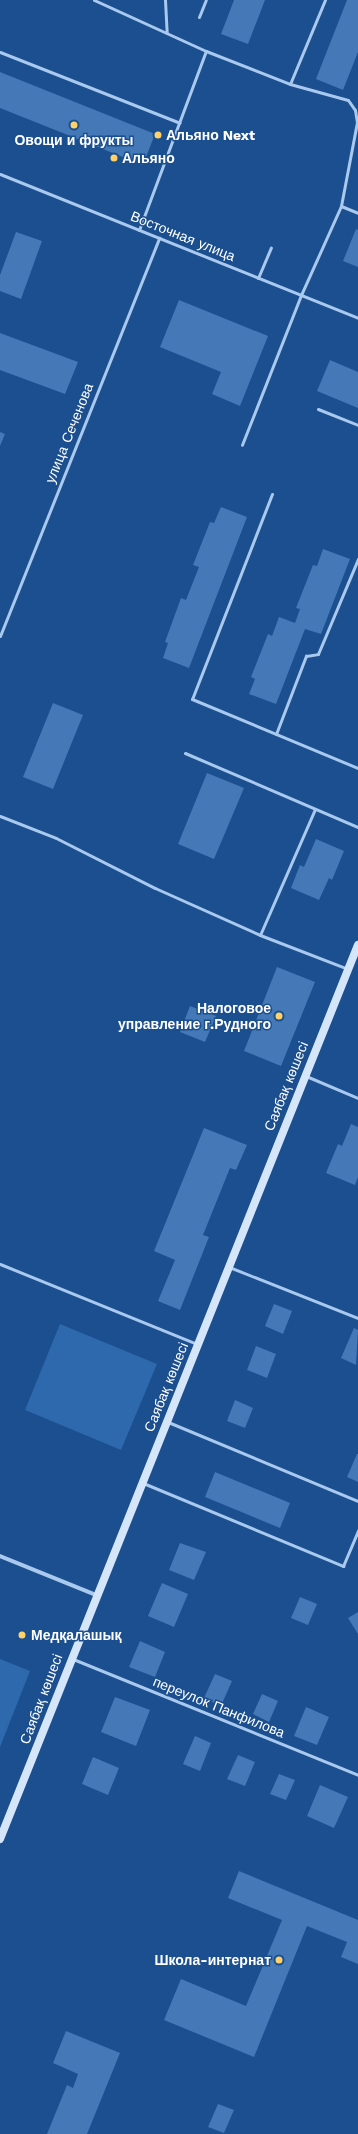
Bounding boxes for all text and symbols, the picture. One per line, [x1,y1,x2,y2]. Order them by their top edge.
marker: Овощи и фрукты [69,120,79,130]
place label: Альяно Next [166,127,255,143]
marker: Альяно Next [153,130,163,140]
place label: Овощи и фрукты [14,132,134,148]
place label: Альяно [122,150,175,166]
marker: Альяно [109,153,119,163]
street label: Восточная улица [128,207,238,265]
street label: улица Сеченова [41,381,97,485]
place label: Налоговое управление г.Рудного [118,1000,271,1032]
marker: Налоговое управление г.Рудного [274,1011,284,1021]
street label: Саябақ көшесі [260,1039,312,1133]
street label: Саябақ көшесі [140,1340,192,1434]
place label: Медқалашық [31,1627,121,1643]
marker: Медқалашық [16,1629,28,1641]
street label: Саябақ көшесі [16,1652,66,1746]
street label: переулок Панфилова [151,1673,287,1741]
place label: Школа-интернат [154,1952,271,1968]
marker: Школа-интернат [274,1955,284,1965]

